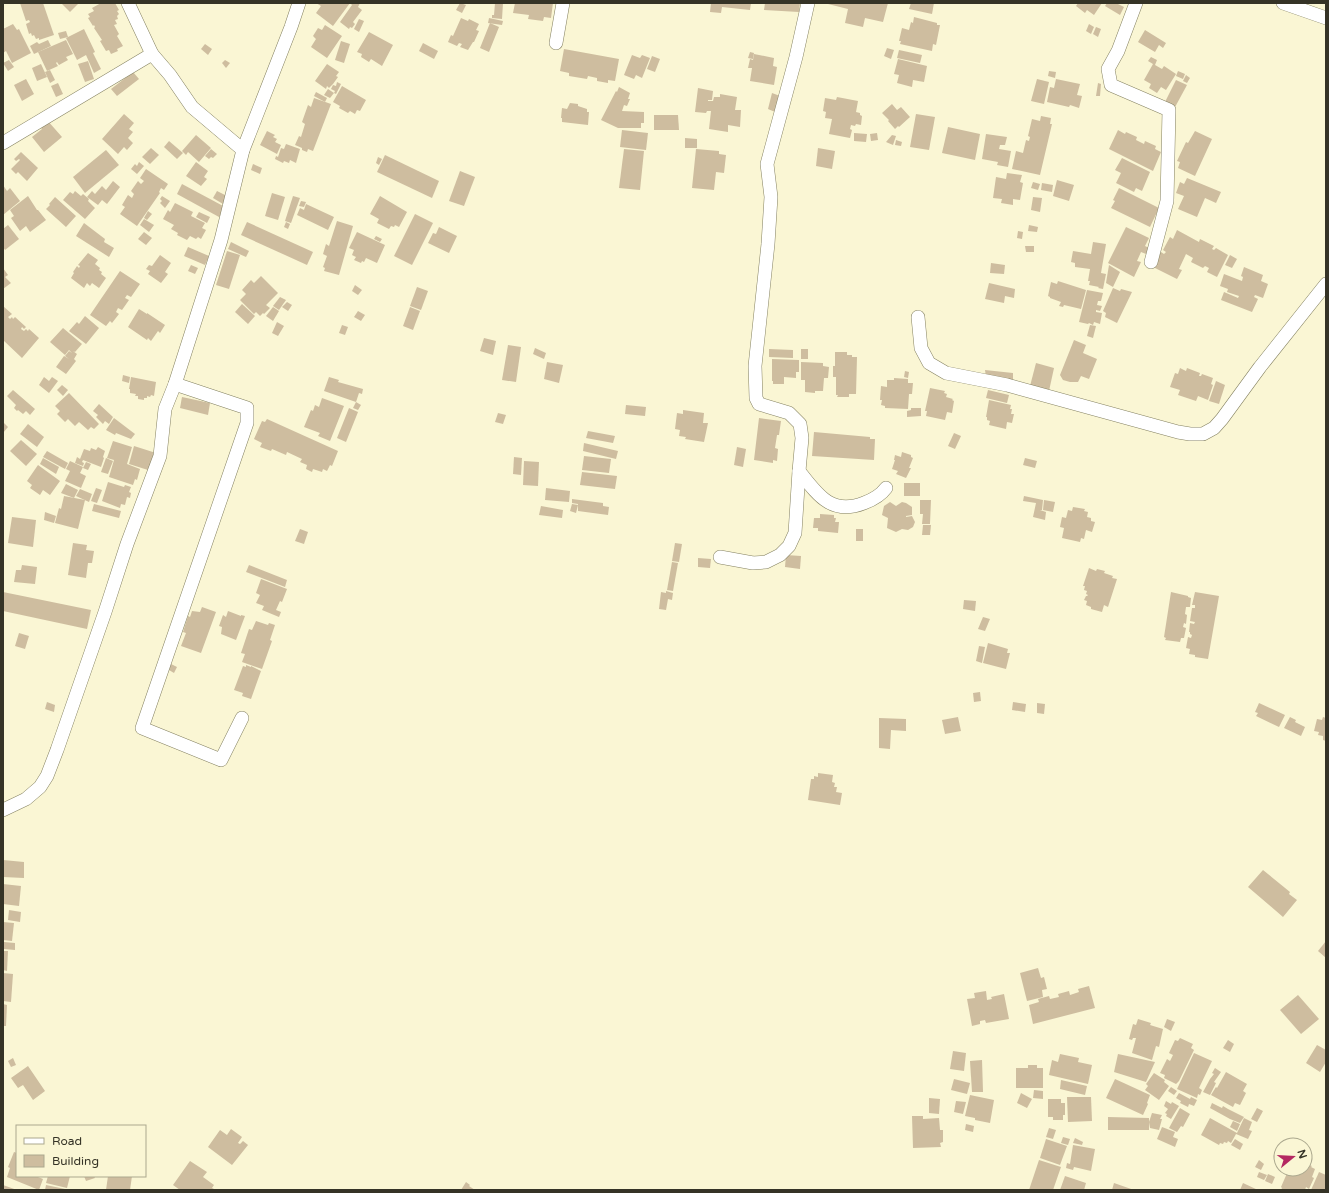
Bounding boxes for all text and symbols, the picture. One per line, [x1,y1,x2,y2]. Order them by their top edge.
legend [16,1125,146,1177]
text: Road [52,1134,82,1148]
north arrow [1273,1137,1313,1177]
text: N [1294,1148,1310,1160]
text: Building [52,1154,99,1168]

